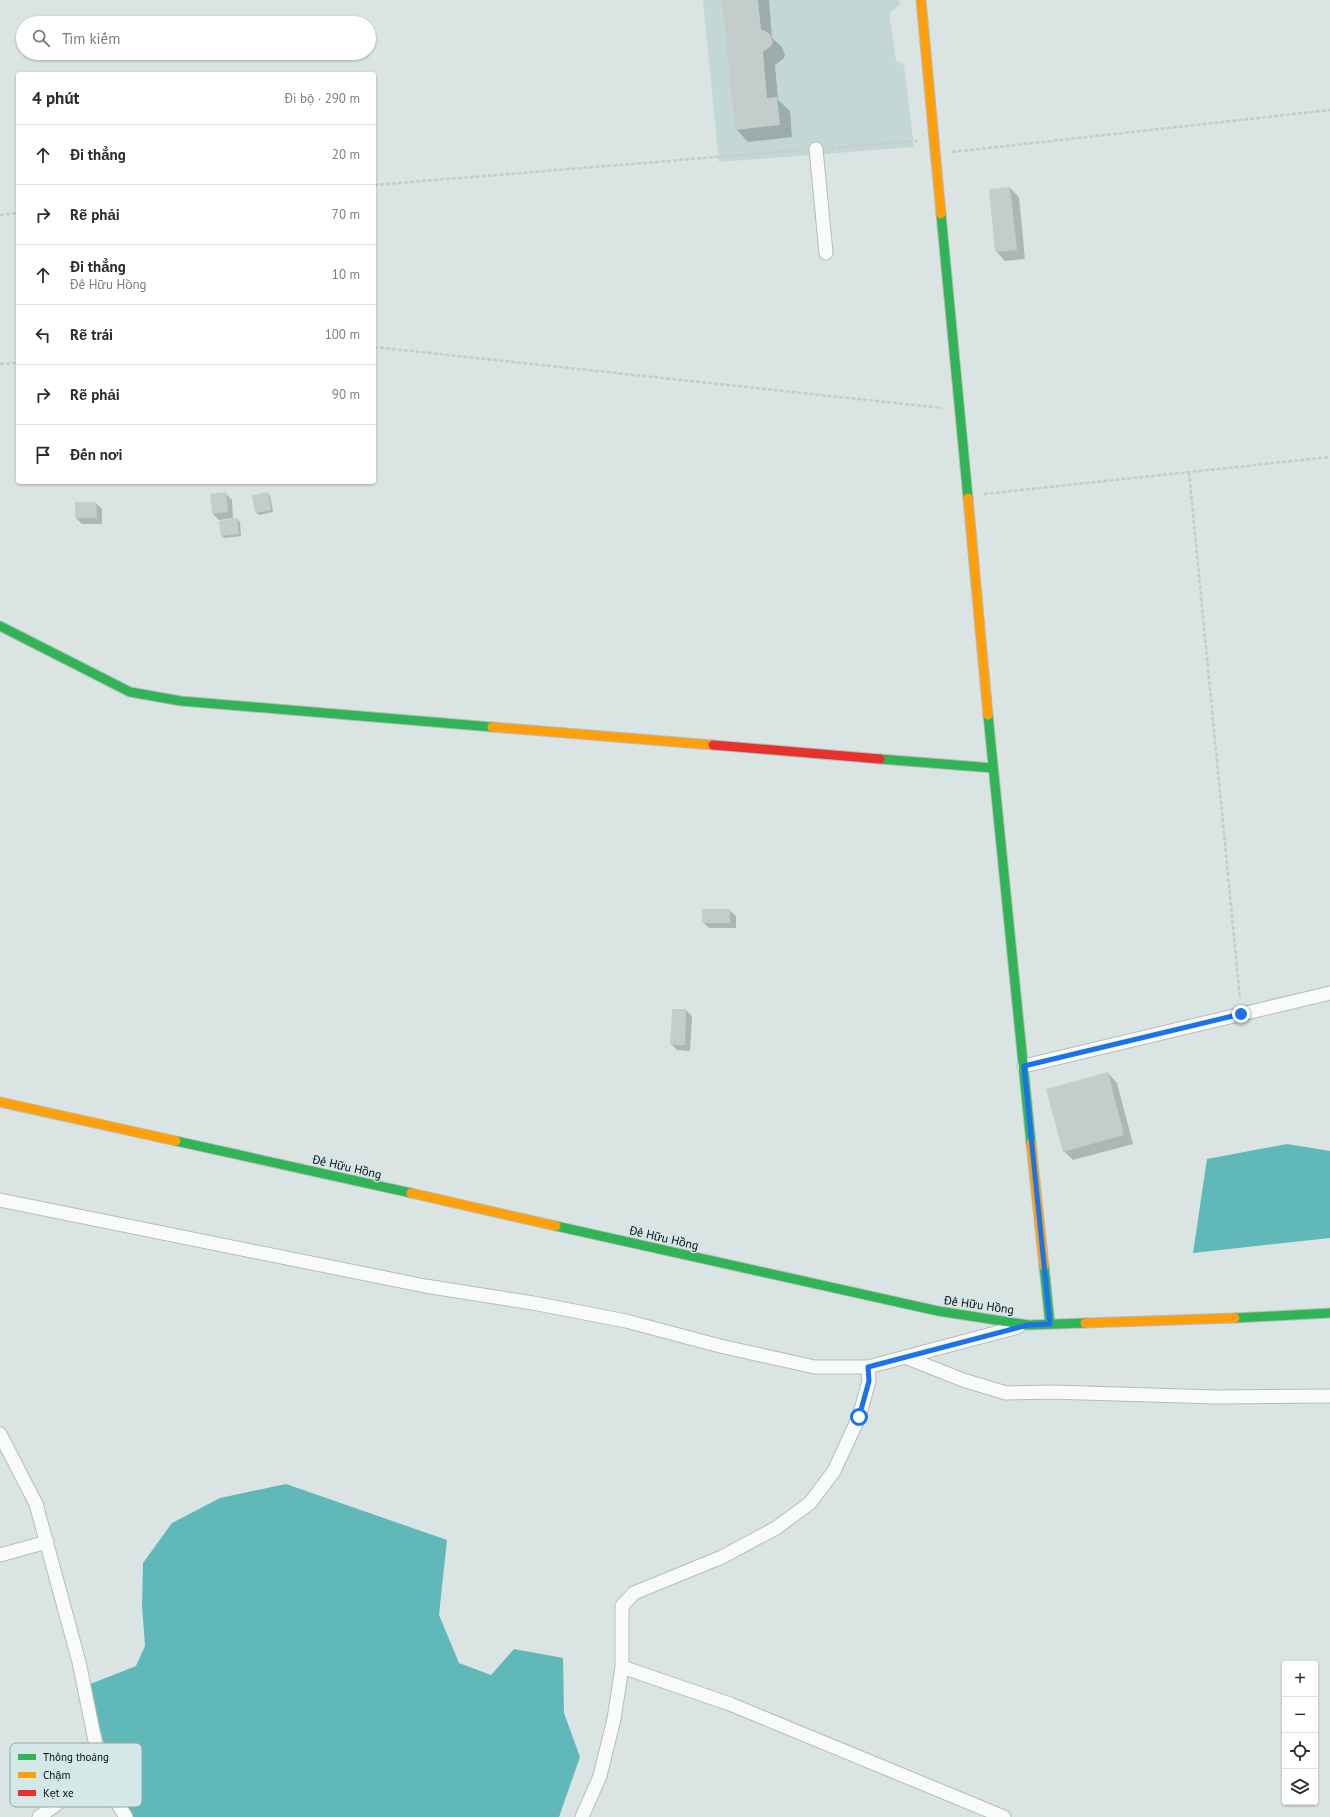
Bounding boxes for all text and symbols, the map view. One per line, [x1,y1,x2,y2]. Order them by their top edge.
search box [16,16,376,60]
icon: search [30,27,52,49]
text: Tìm kiếm [62,29,120,48]
text: 4 phút [32,87,79,109]
text: Đi bộ · 290 m [285,90,360,107]
icon: ahead [32,144,54,166]
text: Đi thẳng [70,145,126,164]
text: 20 m [332,146,360,163]
icon: right [32,204,54,226]
text: Rẽ phải [70,205,120,224]
text: 70 m [332,206,360,223]
text: Đi thẳng [70,257,126,276]
icon: ahead [32,264,54,286]
text: 10 m [332,266,360,283]
text: Đê Hữu Hồng [70,276,147,293]
icon: left [32,324,54,346]
text: Rẽ trái [70,325,113,344]
text: 100 m [325,326,360,343]
icon: right [32,384,54,406]
text: Rẽ phải [70,385,120,404]
text: 90 m [332,386,360,403]
icon: arrive [32,444,54,466]
text: Đến nơi [70,445,123,464]
route end [1232,1005,1250,1023]
street label: Đê Hữu Hồng [310,1151,383,1182]
street label: Đê Hữu Hồng [627,1222,700,1253]
street label: Đê Hữu Hồng [942,1292,1015,1317]
route start [850,1408,868,1426]
map controls [1282,1661,1318,1805]
button: + [1282,1661,1318,1697]
button: − [1282,1697,1318,1733]
button: locate [1282,1733,1318,1769]
legend [10,1743,142,1807]
text: Thông thoáng [43,1750,109,1764]
text: Chậm [43,1768,70,1782]
button: layers [1282,1769,1318,1805]
text: Kẹt xe [43,1786,74,1800]

